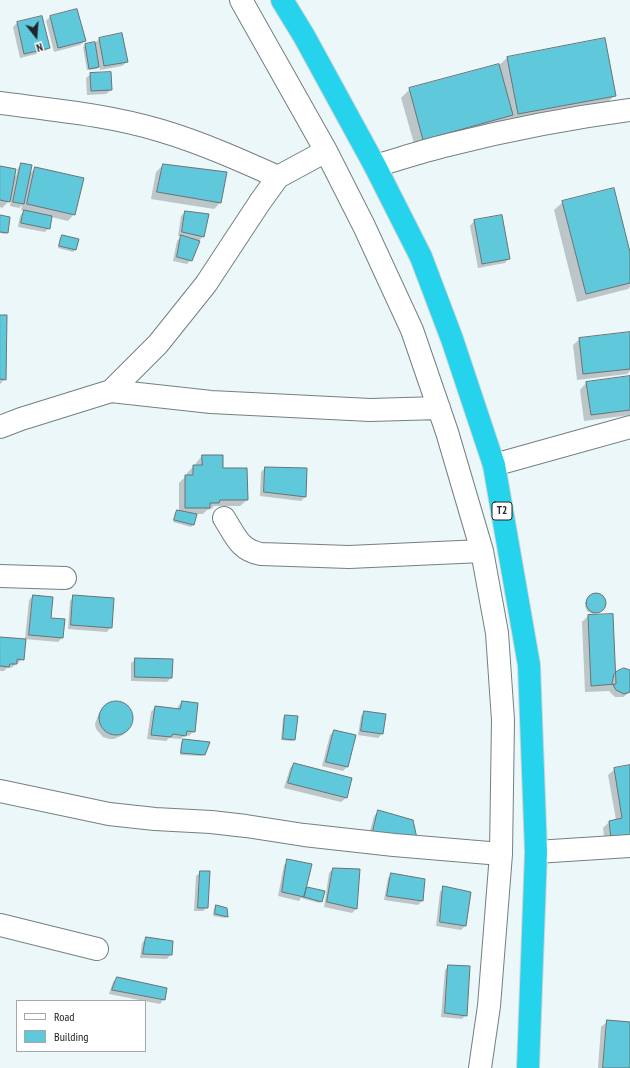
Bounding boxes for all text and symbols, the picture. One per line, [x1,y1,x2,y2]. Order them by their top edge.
north arrow [16,16,56,56]
text: N [35,40,44,55]
road number: T2 [492,502,512,520]
legend [16,1000,146,1052]
text: Road [54,1009,74,1024]
text: Building [54,1029,89,1044]

